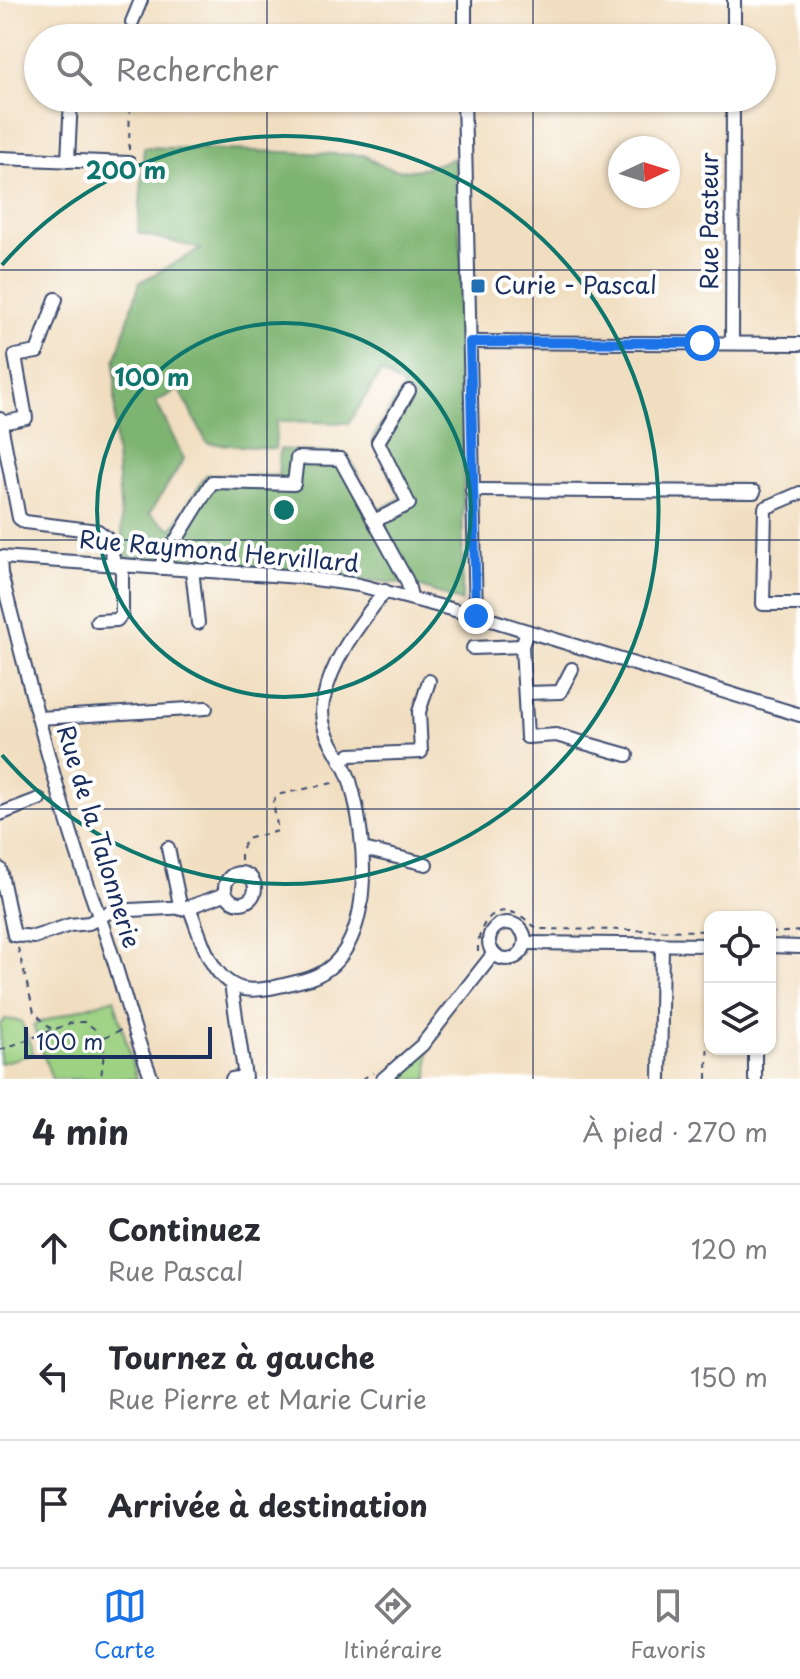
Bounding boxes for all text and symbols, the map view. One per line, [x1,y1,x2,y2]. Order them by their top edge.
search box [24,24,776,112]
icon: search [52,46,96,90]
text: Rechercher [116,46,279,91]
north arrow [608,136,680,208]
text: 200 m [86,151,166,187]
street label: Rue Pasteur [690,151,726,290]
place label: Curie - Pascal [494,266,657,302]
marker: Curie - Pascal [469,277,487,295]
route start [684,325,720,361]
text: 100 m [115,358,189,394]
centre of rings [270,496,298,524]
street label: Rue Raymond Hervillard [78,520,361,580]
route end [458,598,494,634]
street label: Rue de la Talonnerie [49,720,151,952]
map controls [704,911,776,1055]
button: locate [704,911,776,983]
button: layers [704,983,776,1055]
scale bar [24,1023,212,1059]
text: 100 m [36,1024,103,1057]
text: 4 min [32,1105,129,1157]
text: À pied · 270 m [582,1112,768,1151]
text: Continuez [108,1206,261,1251]
icon: ahead [32,1226,76,1270]
text: 120 m [691,1229,768,1268]
text: Rue Pascal [108,1251,243,1290]
text: Tournez à gauche [108,1334,375,1379]
icon: left [32,1354,76,1398]
text: 150 m [690,1357,768,1396]
text: Rue Pierre et Marie Curie [108,1379,427,1418]
icon: arrive [32,1482,76,1526]
text: Arrivée à destination [108,1482,428,1527]
tab: Carte [94,1584,155,1665]
tab: Itinéraire [343,1584,442,1665]
tab: Favoris [630,1584,706,1665]

